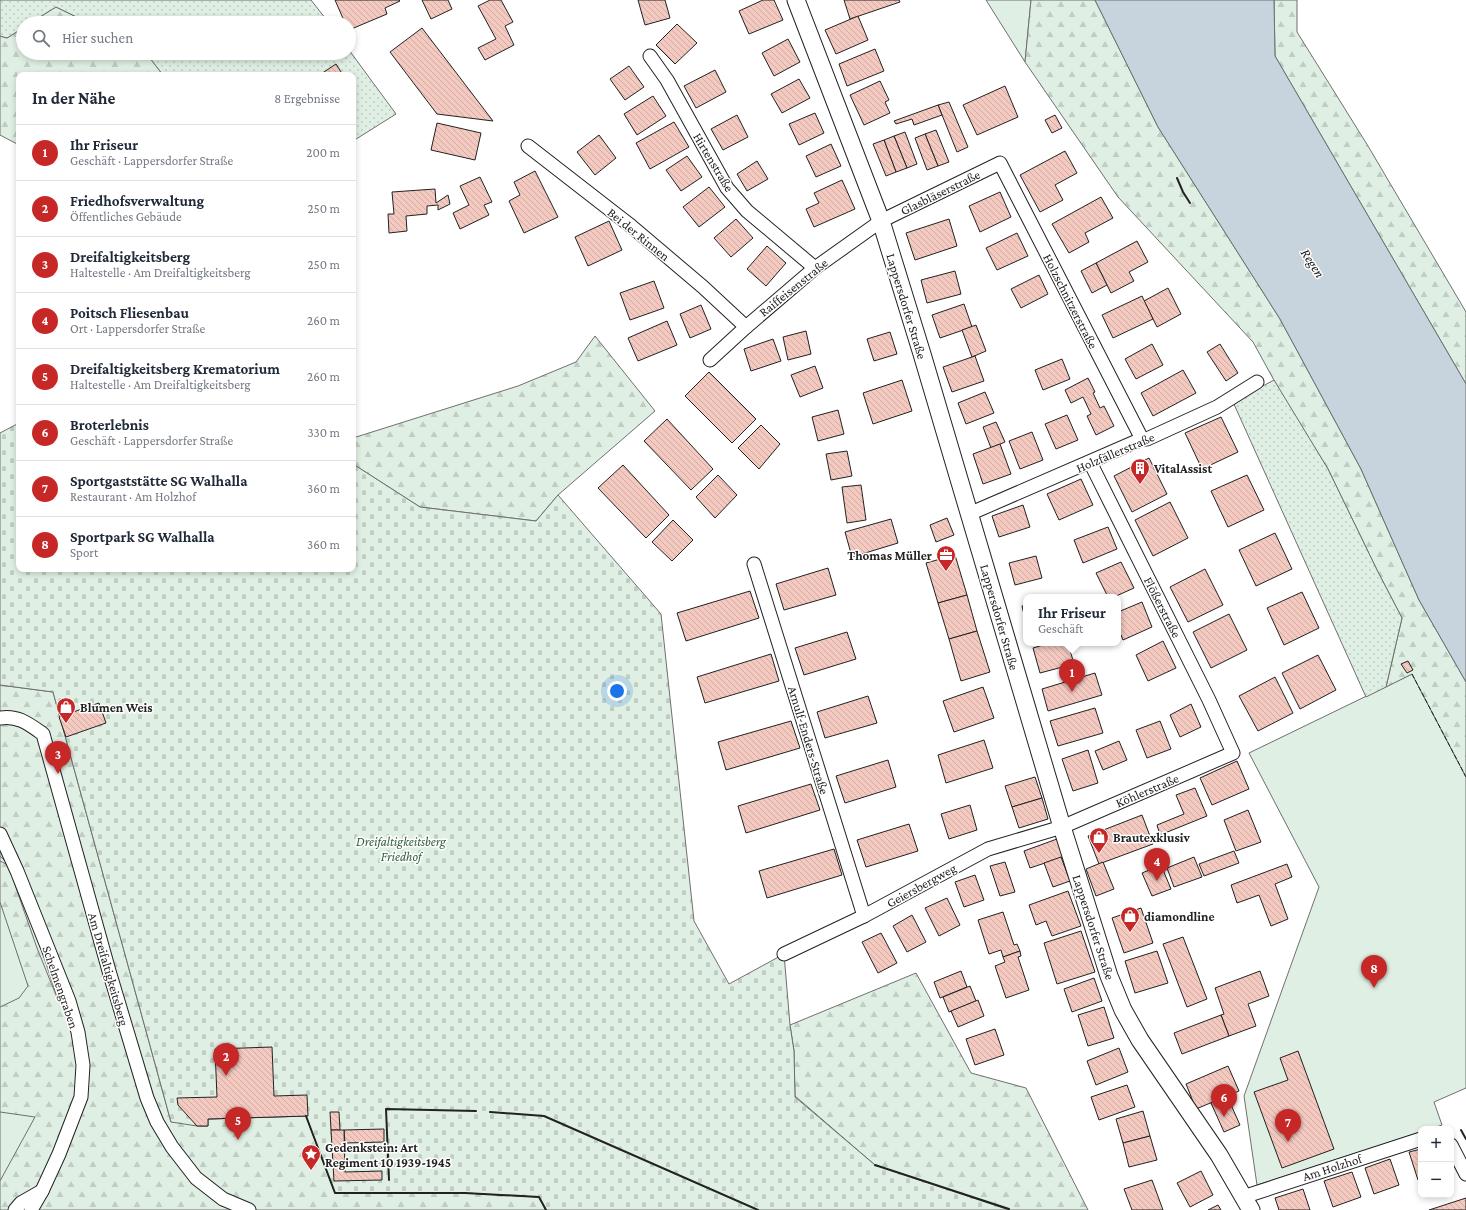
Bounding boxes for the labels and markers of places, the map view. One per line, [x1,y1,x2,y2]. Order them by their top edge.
building icon: VitalAssist [1129,457,1151,485]
place label: VitalAssist [1153,461,1212,476]
office icon: Thomas Müller [935,544,957,572]
place label: Thomas Müller [847,548,933,563]
pin: 1 [1059,659,1085,692]
shop icon: Blumen Weis [55,696,77,724]
place label: Blumen Weis [80,700,153,715]
pin: 3 [45,741,71,774]
shop icon: Brautexklusiv [1088,826,1110,854]
place label: Brautexklusiv [1113,830,1191,845]
pin: 4 [1144,848,1170,881]
shop icon: diamondline [1119,905,1141,933]
place label: diamondline [1144,909,1215,924]
pin: 8 [1361,955,1387,988]
pin: 2 [213,1043,239,1076]
pin: 6 [1211,1084,1237,1117]
pin: 5 [225,1107,251,1140]
pin: 7 [1275,1109,1301,1142]
place label: Gedenkstein: Art Regiment 10 1939-1945 [325,1140,451,1170]
place icon: Gedenkstein: Art Regiment 10 1939-1945 [300,1143,322,1171]

